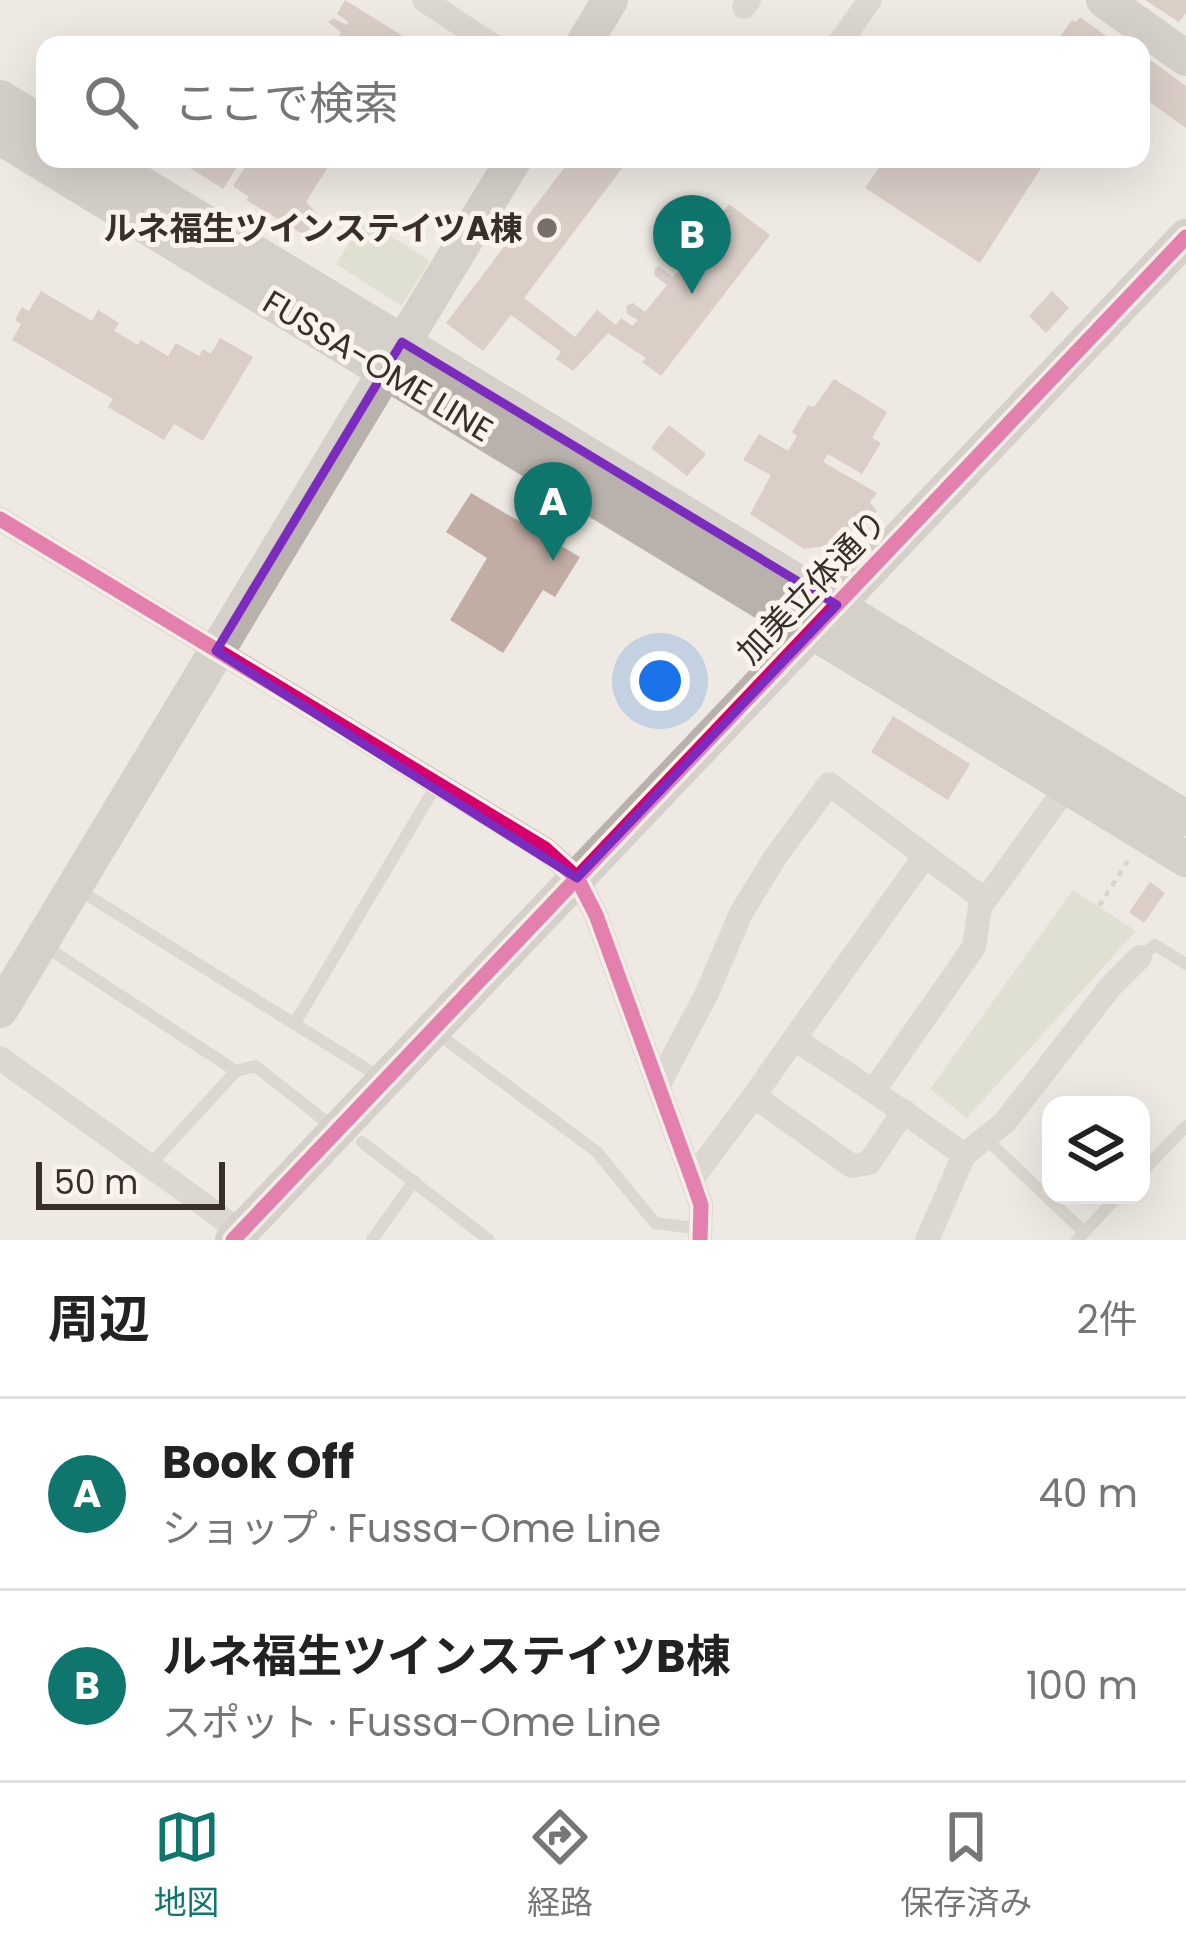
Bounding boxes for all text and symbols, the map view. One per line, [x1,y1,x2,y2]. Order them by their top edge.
search box [36,36,1150,168]
icon: search [78,69,144,135]
text: ここで検索 [174,72,399,135]
pin: B [653,195,731,294]
place label: ルネ福生ツインステイツA棟 [103,205,523,252]
marker: ルネ福生ツインステイツA棟 [534,215,560,241]
street label: FUSSA-OME LINE [254,279,502,453]
pin: A [514,462,592,561]
street label: 加美立体通り [726,499,898,675]
your location [630,651,690,711]
map controls [1042,1096,1150,1204]
button: layers [1042,1096,1150,1204]
scale bar [36,1156,225,1209]
text: 50 m [54,1159,138,1206]
text: 周辺 [48,1283,150,1355]
text: 2件 [1077,1292,1138,1347]
text: Book Off [162,1431,354,1494]
text: A [73,1466,101,1521]
text: 40 m [1038,1466,1138,1521]
text: ショップ · Fussa-Ome Line [162,1501,661,1556]
text: ルネ福生ツインステイツB棟 [162,1625,731,1688]
text: B [74,1658,100,1713]
text: 100 m [1026,1658,1138,1713]
text: スポット · Fussa-Ome Line [162,1695,661,1750]
tab: 地図 [154,1804,220,1928]
tab: 経路 [527,1804,593,1928]
tab: 保存済み [900,1804,1032,1928]

